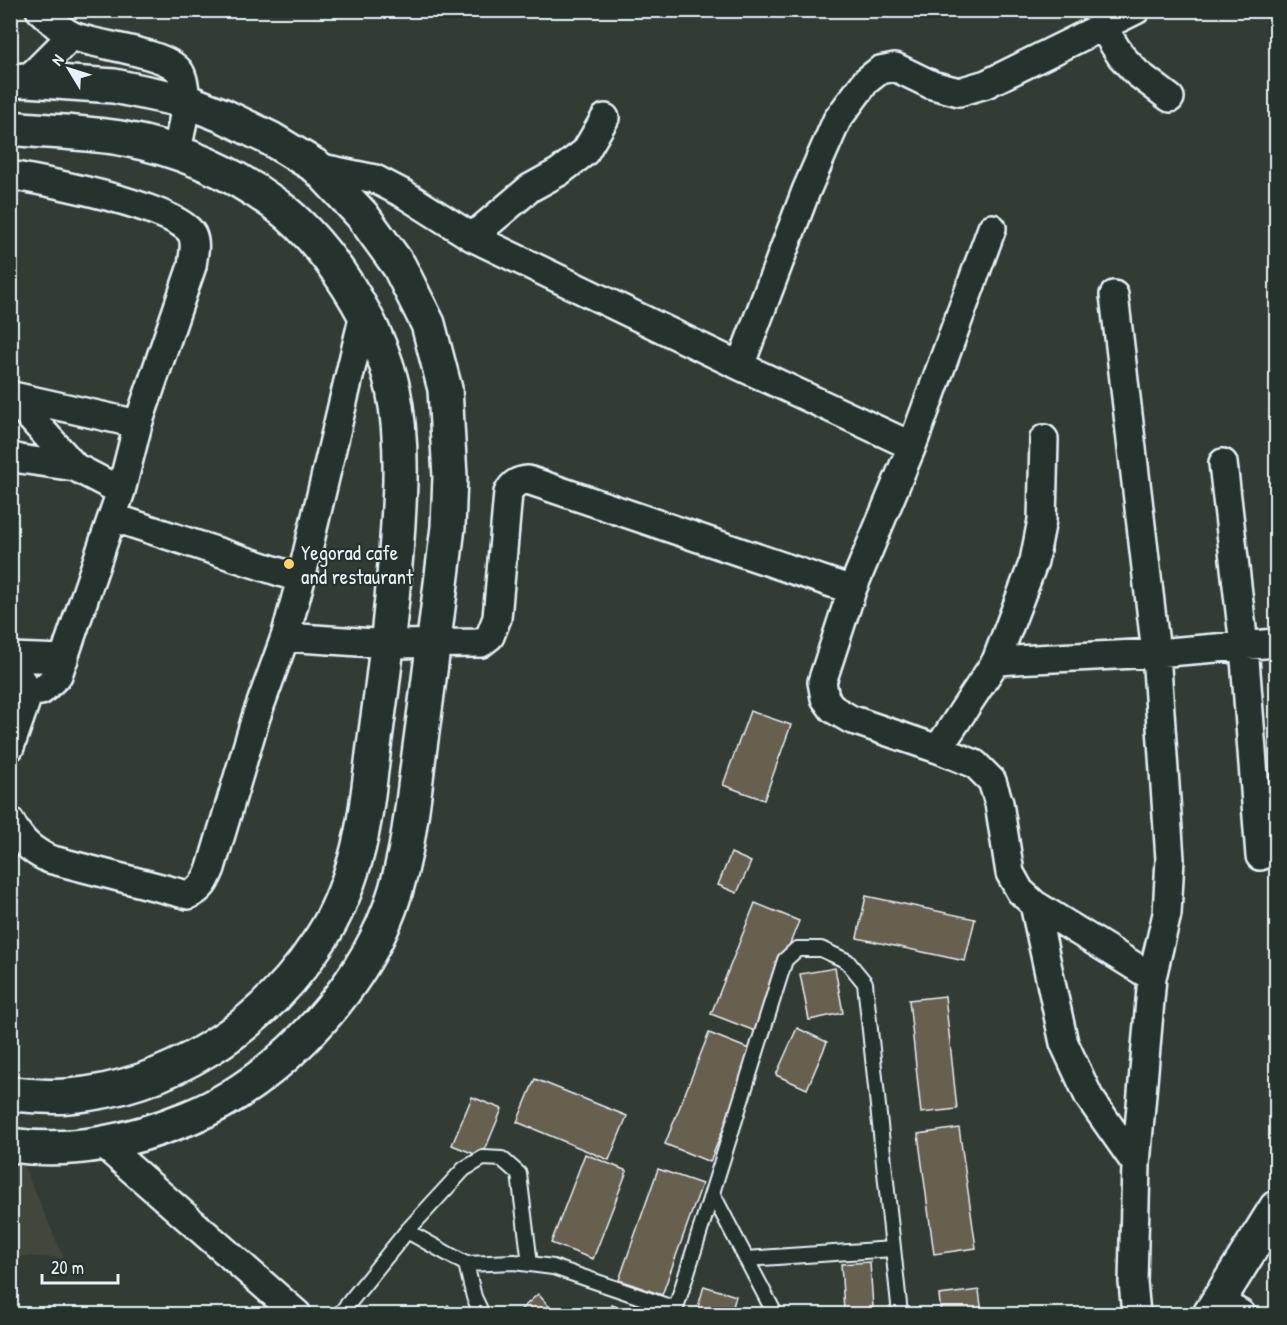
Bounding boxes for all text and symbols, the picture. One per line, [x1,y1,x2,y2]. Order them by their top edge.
north arrow [39,39,99,99]
text: N [46,49,69,70]
place label: Yegorad cafe and restaurant [301,538,414,591]
marker: Yegorad cafe and restaurant [282,557,296,571]
scale bar [42,1247,118,1285]
text: 20 m [51,1255,84,1280]

